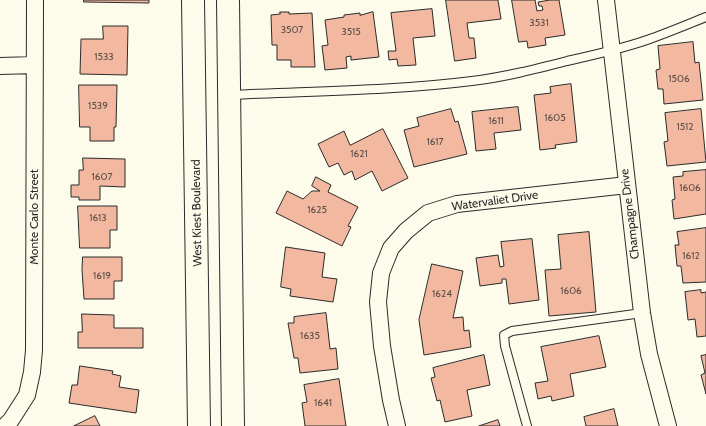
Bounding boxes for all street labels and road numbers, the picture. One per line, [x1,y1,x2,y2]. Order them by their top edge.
street label: West Kiest Boulevard [189,159,205,267]
street label: Champagne Drive [617,168,643,260]
street label: Monte Carlo Street [27,169,41,265]
street label: Watervaliet Drive [451,188,539,214]

